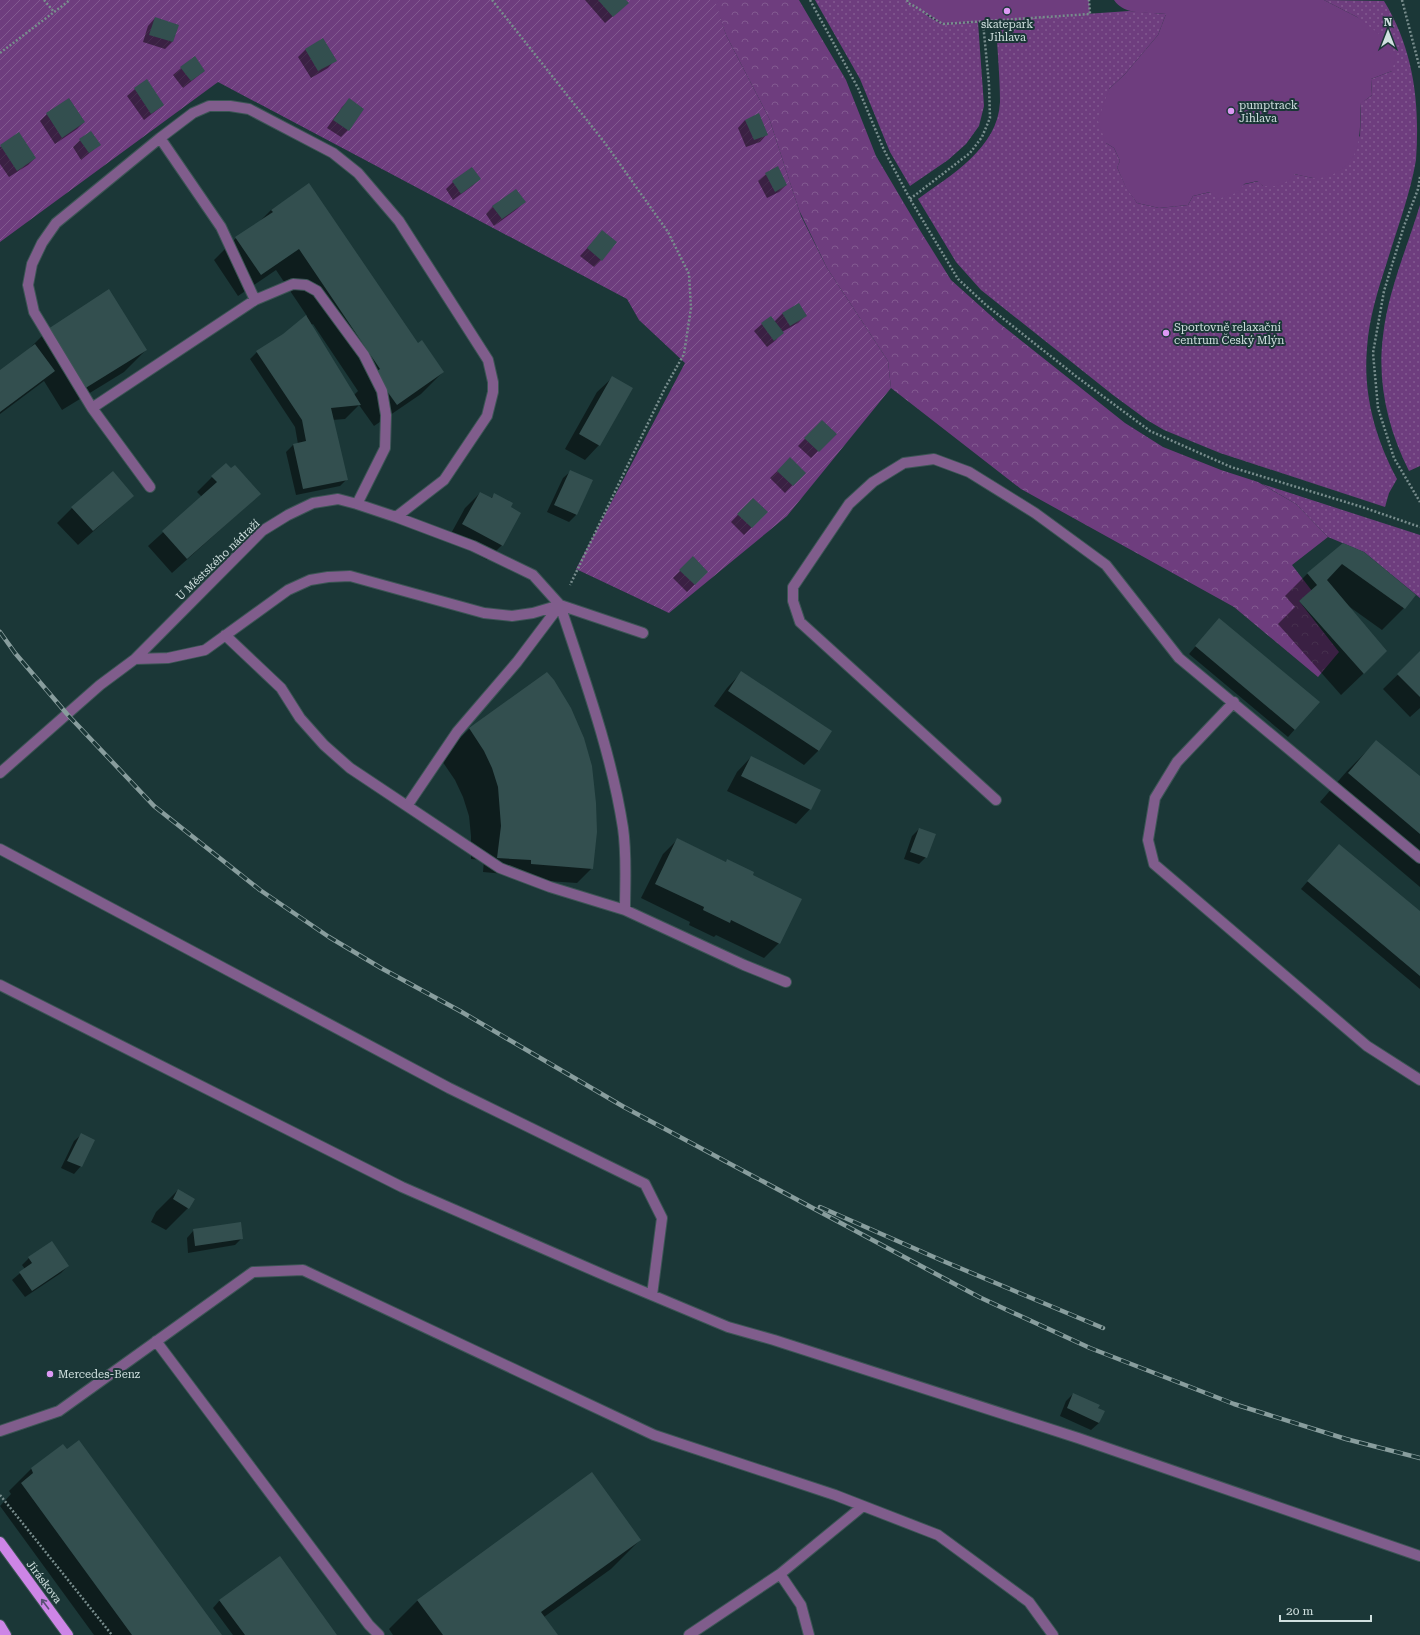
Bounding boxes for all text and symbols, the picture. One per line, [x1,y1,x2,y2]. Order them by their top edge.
marker: skatepark Jihlava [1002,6,1012,16]
north arrow [1368,12,1408,52]
text: N [1384,16,1393,29]
place label: skatepark Jihlava [981,18,1033,44]
place label: pumptrack Jihlava [1239,99,1298,125]
marker: pumptrack Jihlava [1226,106,1236,116]
place label: Sportovně relaxační centrum Český Mlýn [1174,321,1284,347]
marker: Sportovně relaxační centrum Český Mlýn [1161,328,1171,338]
street label: U Městského nádraží [174,516,263,603]
place label: Mercedes-Benz [58,1368,140,1381]
marker: Mercedes-Benz [45,1369,55,1379]
street label: Jiráskova [24,1558,64,1606]
scale bar [1280,1597,1371,1623]
one-way arrow [41,1598,49,1609]
text: 20 m [1286,1604,1313,1618]

